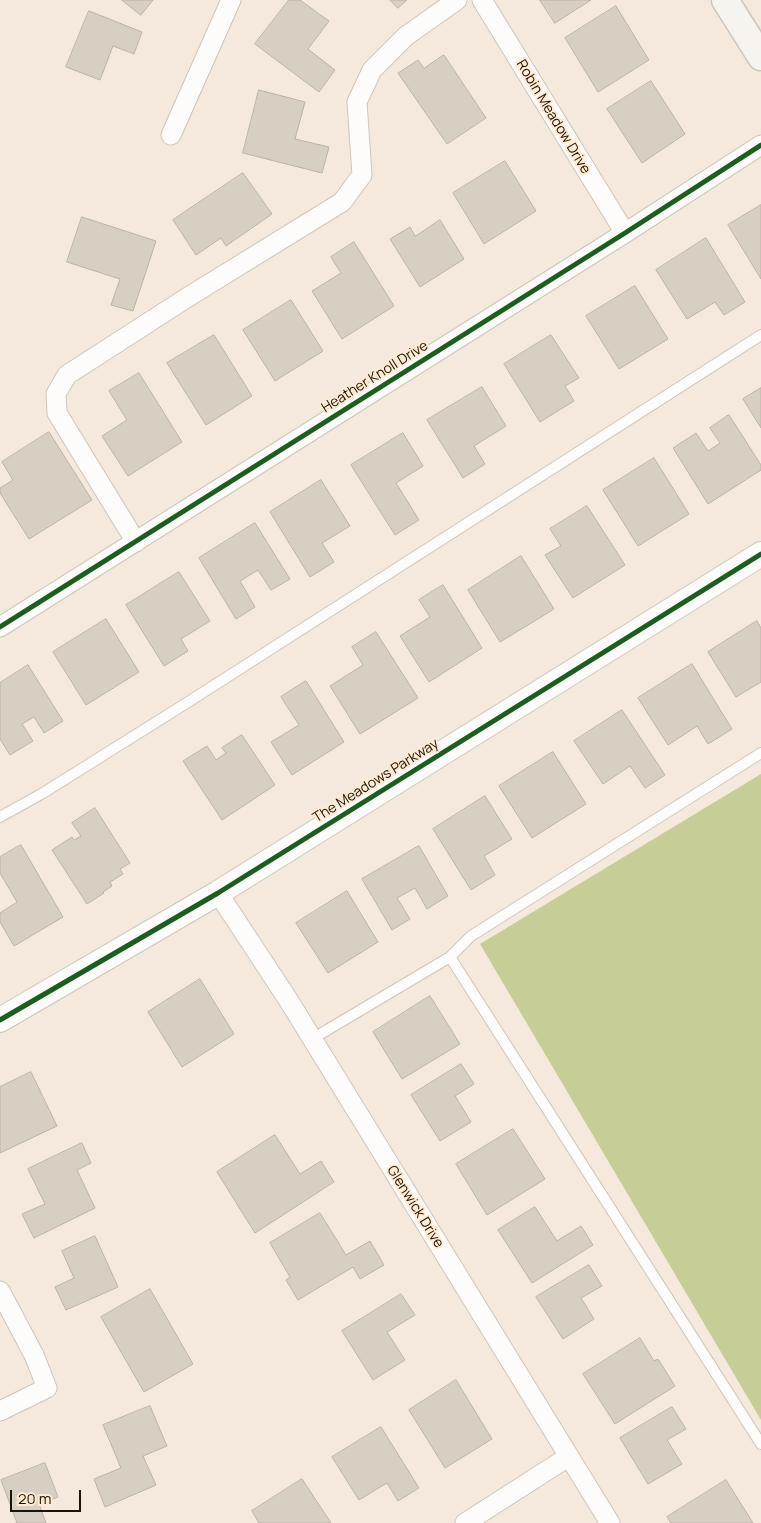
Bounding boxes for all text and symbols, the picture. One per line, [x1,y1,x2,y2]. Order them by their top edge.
street label: Robin Meadow Drive [512,57,594,177]
street label: Heather Knoll Drive [319,337,431,417]
street label: The Meadows Parkway [310,735,442,827]
street label: Glenwick Drive [383,1163,447,1251]
scale bar [12,1480,84,1512]
text: 20 m [18,1488,51,1509]

